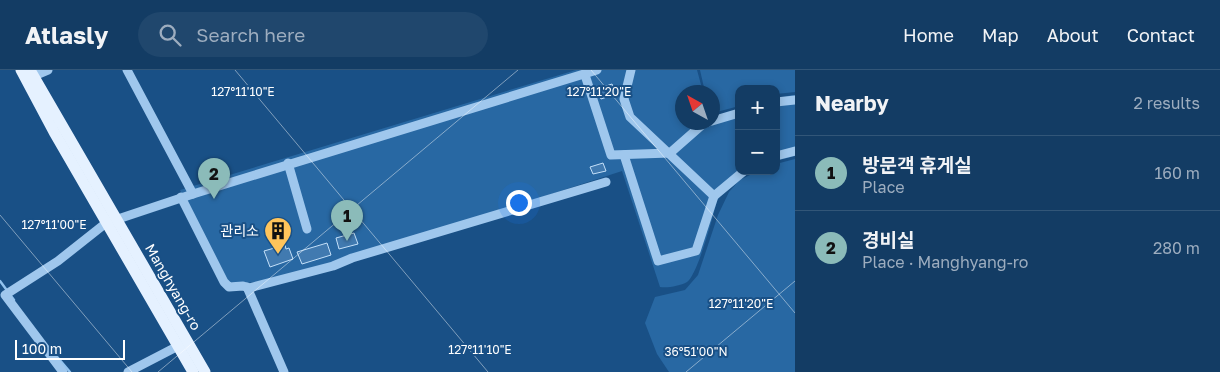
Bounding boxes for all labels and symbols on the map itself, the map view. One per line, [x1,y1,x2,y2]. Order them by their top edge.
text: 127°11'10"E [211,84,275,99]
text: 127°11'20"E [567,84,631,99]
north arrow [675,85,720,130]
pin: 2 [198,158,230,199]
your location [506,190,532,216]
pin: 1 [331,200,363,241]
building icon: 관리소 [263,216,293,255]
text: 127°11'00"E [22,217,86,232]
place label: 관리소 [220,222,259,239]
street label: Manghyang-ro [142,240,205,333]
text: 127°11'20"E [709,296,773,311]
scale bar [15,337,125,360]
text: 127°11'10"E [448,342,512,357]
text: 36°51'00"N [664,344,728,359]

